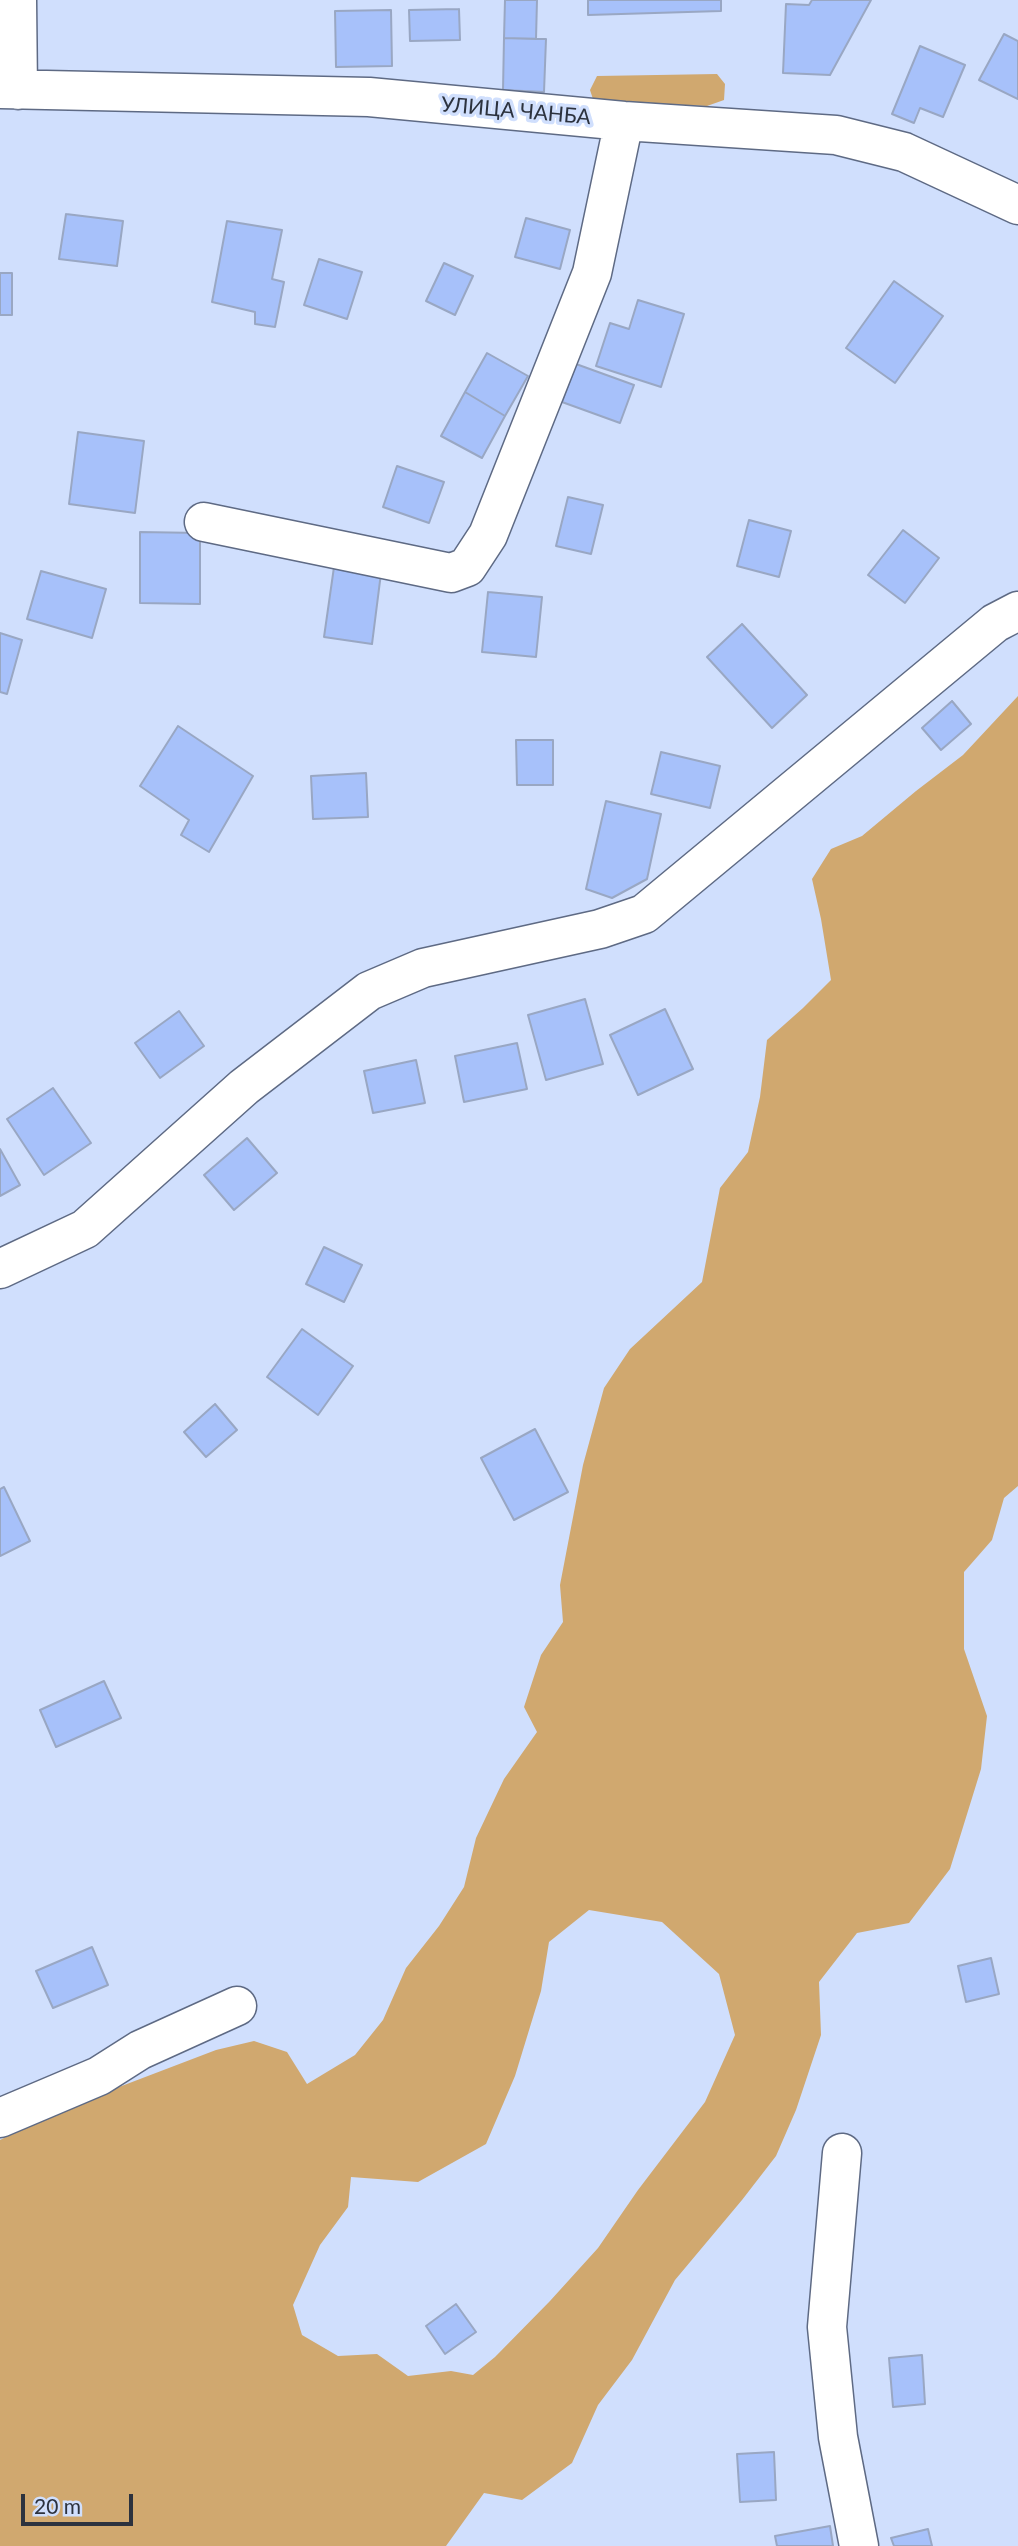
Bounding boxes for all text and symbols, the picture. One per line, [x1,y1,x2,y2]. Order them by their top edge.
street label: УЛИЦА ЧАНБА [440,92,592,130]
scale bar [24,2480,136,2524]
text: 20 m [34,2493,81,2518]

